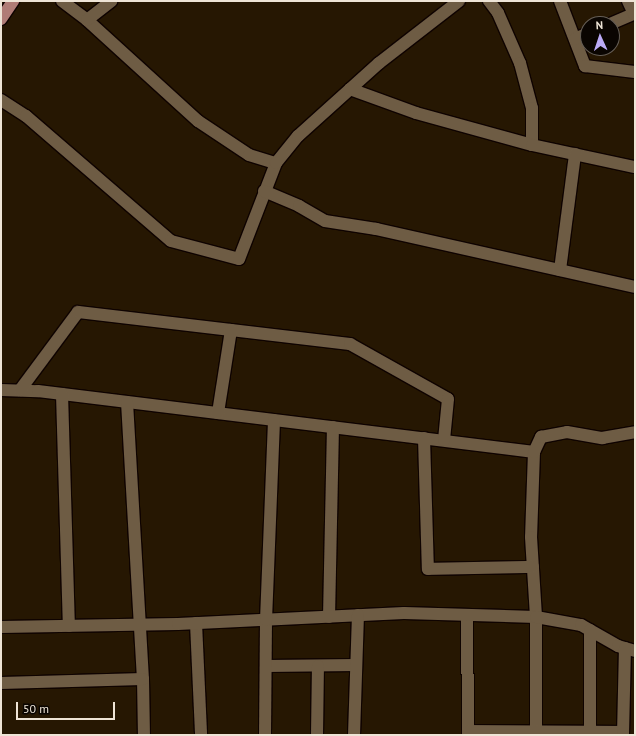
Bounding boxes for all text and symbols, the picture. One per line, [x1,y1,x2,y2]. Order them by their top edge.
north arrow [580,16,620,56]
text: N [595,18,603,32]
scale bar [18,694,117,720]
text: 50 m [23,701,49,716]

